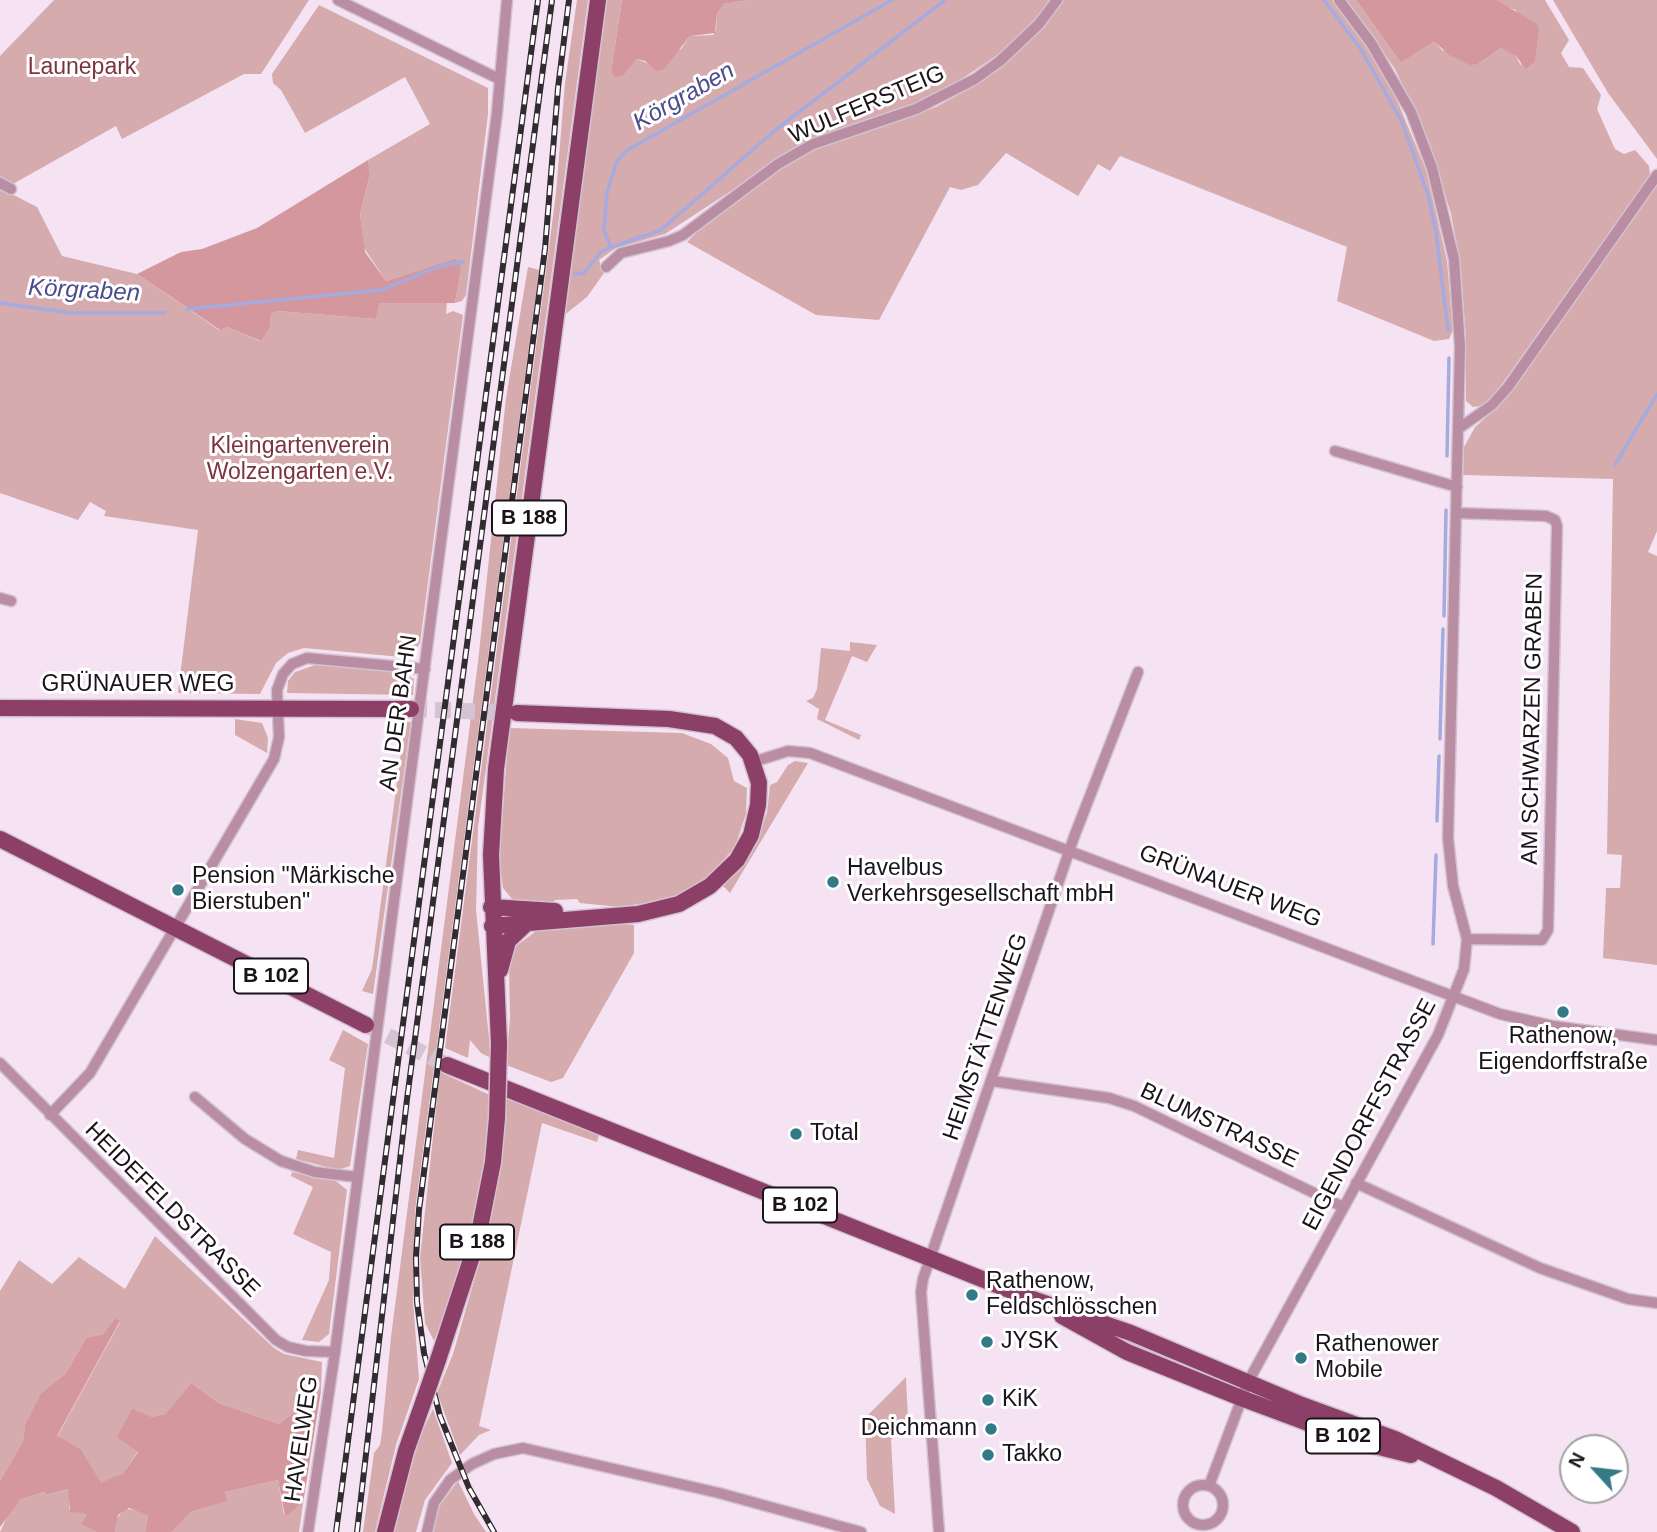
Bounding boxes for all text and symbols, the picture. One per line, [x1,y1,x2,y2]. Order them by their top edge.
park label: Launepark [28,54,136,82]
water label: Körgraben [628,57,740,137]
street label: WULFERSTEIG [785,60,949,150]
water label: Körgraben [27,274,141,308]
park label: Kleingartenverein Wolzengarten e.V. [207,433,393,487]
road number: B 188 [492,500,566,536]
street label: AM SCHWARZEN GRABEN [1517,573,1549,865]
street label: AN DER BAHN [374,633,424,793]
street label: GRÜNAUER WEG [42,671,234,699]
street label: GRÜNAUER WEG [1135,840,1325,934]
place label: Havelbus Verkehrsgesellschaft mbH [847,855,1114,909]
place label: Pension "Märkische Bierstuben" [192,863,394,917]
marker: Havelbus Verkehrsgesellschaft mbH [825,874,841,890]
marker: Pension "Märkische Bierstuben" [170,882,186,898]
street label: HEIMSTÄTTENWEG [938,930,1034,1144]
road number: B 102 [234,958,308,993]
street label: EIGENDORFFSTRASSE [1297,995,1443,1235]
marker: Rathenow, Eigendorffstraße [1555,1004,1571,1020]
place label: Rathenow, Eigendorffstraße [1478,1023,1648,1077]
street label: BLUMSTRASSE [1136,1077,1302,1175]
street label: HEIDEFELDSTRASSE [79,1117,265,1303]
place label: Total [810,1120,859,1148]
marker: Total [788,1126,804,1142]
road number: B 102 [763,1188,837,1222]
road number: B 188 [440,1224,514,1260]
place label: Rathenow, Feldschlösschen [986,1268,1157,1322]
marker: Rathenow, Feldschlösschen [964,1287,980,1303]
place label: JYSK [1001,1328,1059,1356]
place label: Rathenower Mobile [1315,1331,1439,1385]
marker: JYSK [979,1334,995,1350]
marker: Rathenower Mobile [1293,1350,1309,1366]
street label: HAVELWEG [280,1374,324,1504]
place label: KiK [1002,1386,1038,1414]
marker: KiK [980,1392,996,1408]
place label: Deichmann [861,1415,977,1443]
road number: B 102 [1306,1418,1380,1454]
marker: Deichmann [983,1421,999,1437]
north arrow [1559,1434,1629,1504]
place label: Takko [1002,1441,1062,1469]
marker: Takko [980,1447,996,1463]
text: N [1564,1449,1589,1471]

